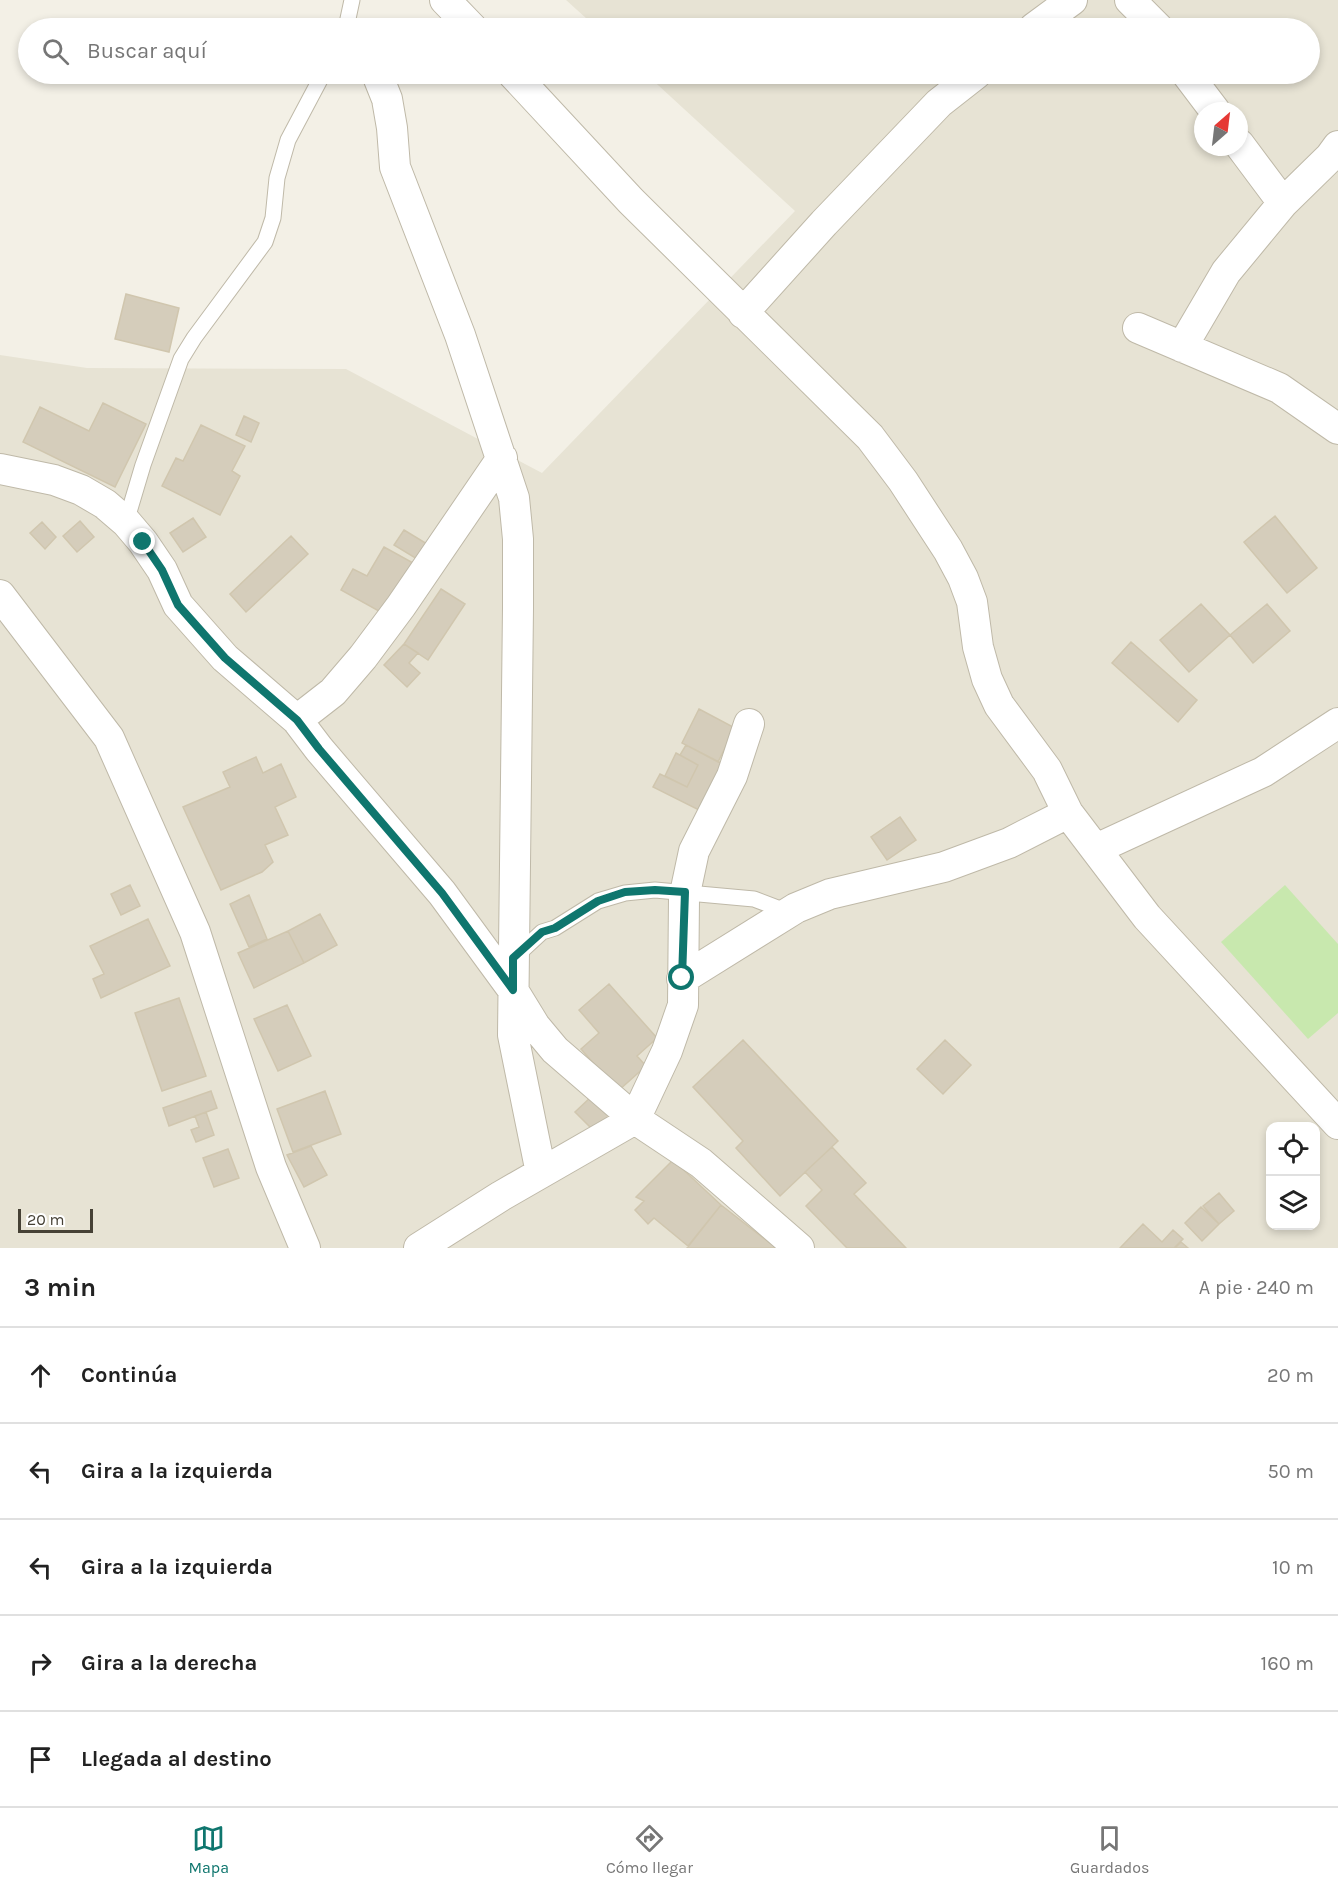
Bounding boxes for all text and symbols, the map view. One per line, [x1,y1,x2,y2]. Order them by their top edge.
search box [18,18,1320,84]
icon: search [39,35,72,68]
text: Buscar aquí [87,38,207,64]
north arrow [1194,102,1248,156]
route end [129,528,155,554]
route start [668,964,694,990]
map controls [1266,1122,1320,1230]
button: locate [1266,1122,1320,1176]
button: layers [1266,1176,1320,1230]
scale bar [18,1206,93,1234]
text: 20 m [27,1210,65,1229]
text: 3 min [24,1272,96,1303]
text: A pie · 240 m [1199,1276,1314,1299]
icon: ahead [24,1359,57,1392]
text: Continúa [81,1362,177,1388]
text: 20 m [1267,1364,1314,1387]
icon: left [24,1455,57,1488]
text: Gira a la izquierda [81,1458,273,1484]
text: 50 m [1267,1460,1314,1483]
icon: left [24,1551,57,1584]
text: Gira a la izquierda [81,1554,273,1580]
text: 10 m [1272,1556,1314,1579]
icon: right [24,1647,57,1680]
text: Gira a la derecha [81,1650,257,1676]
text: 160 m [1261,1652,1314,1675]
icon: arrive [24,1743,57,1776]
text: Llegada al destino [81,1746,272,1772]
tab: Mapa [189,1822,229,1877]
tab: Cómo llegar [606,1822,693,1877]
tab: Guardados [1070,1822,1149,1877]

